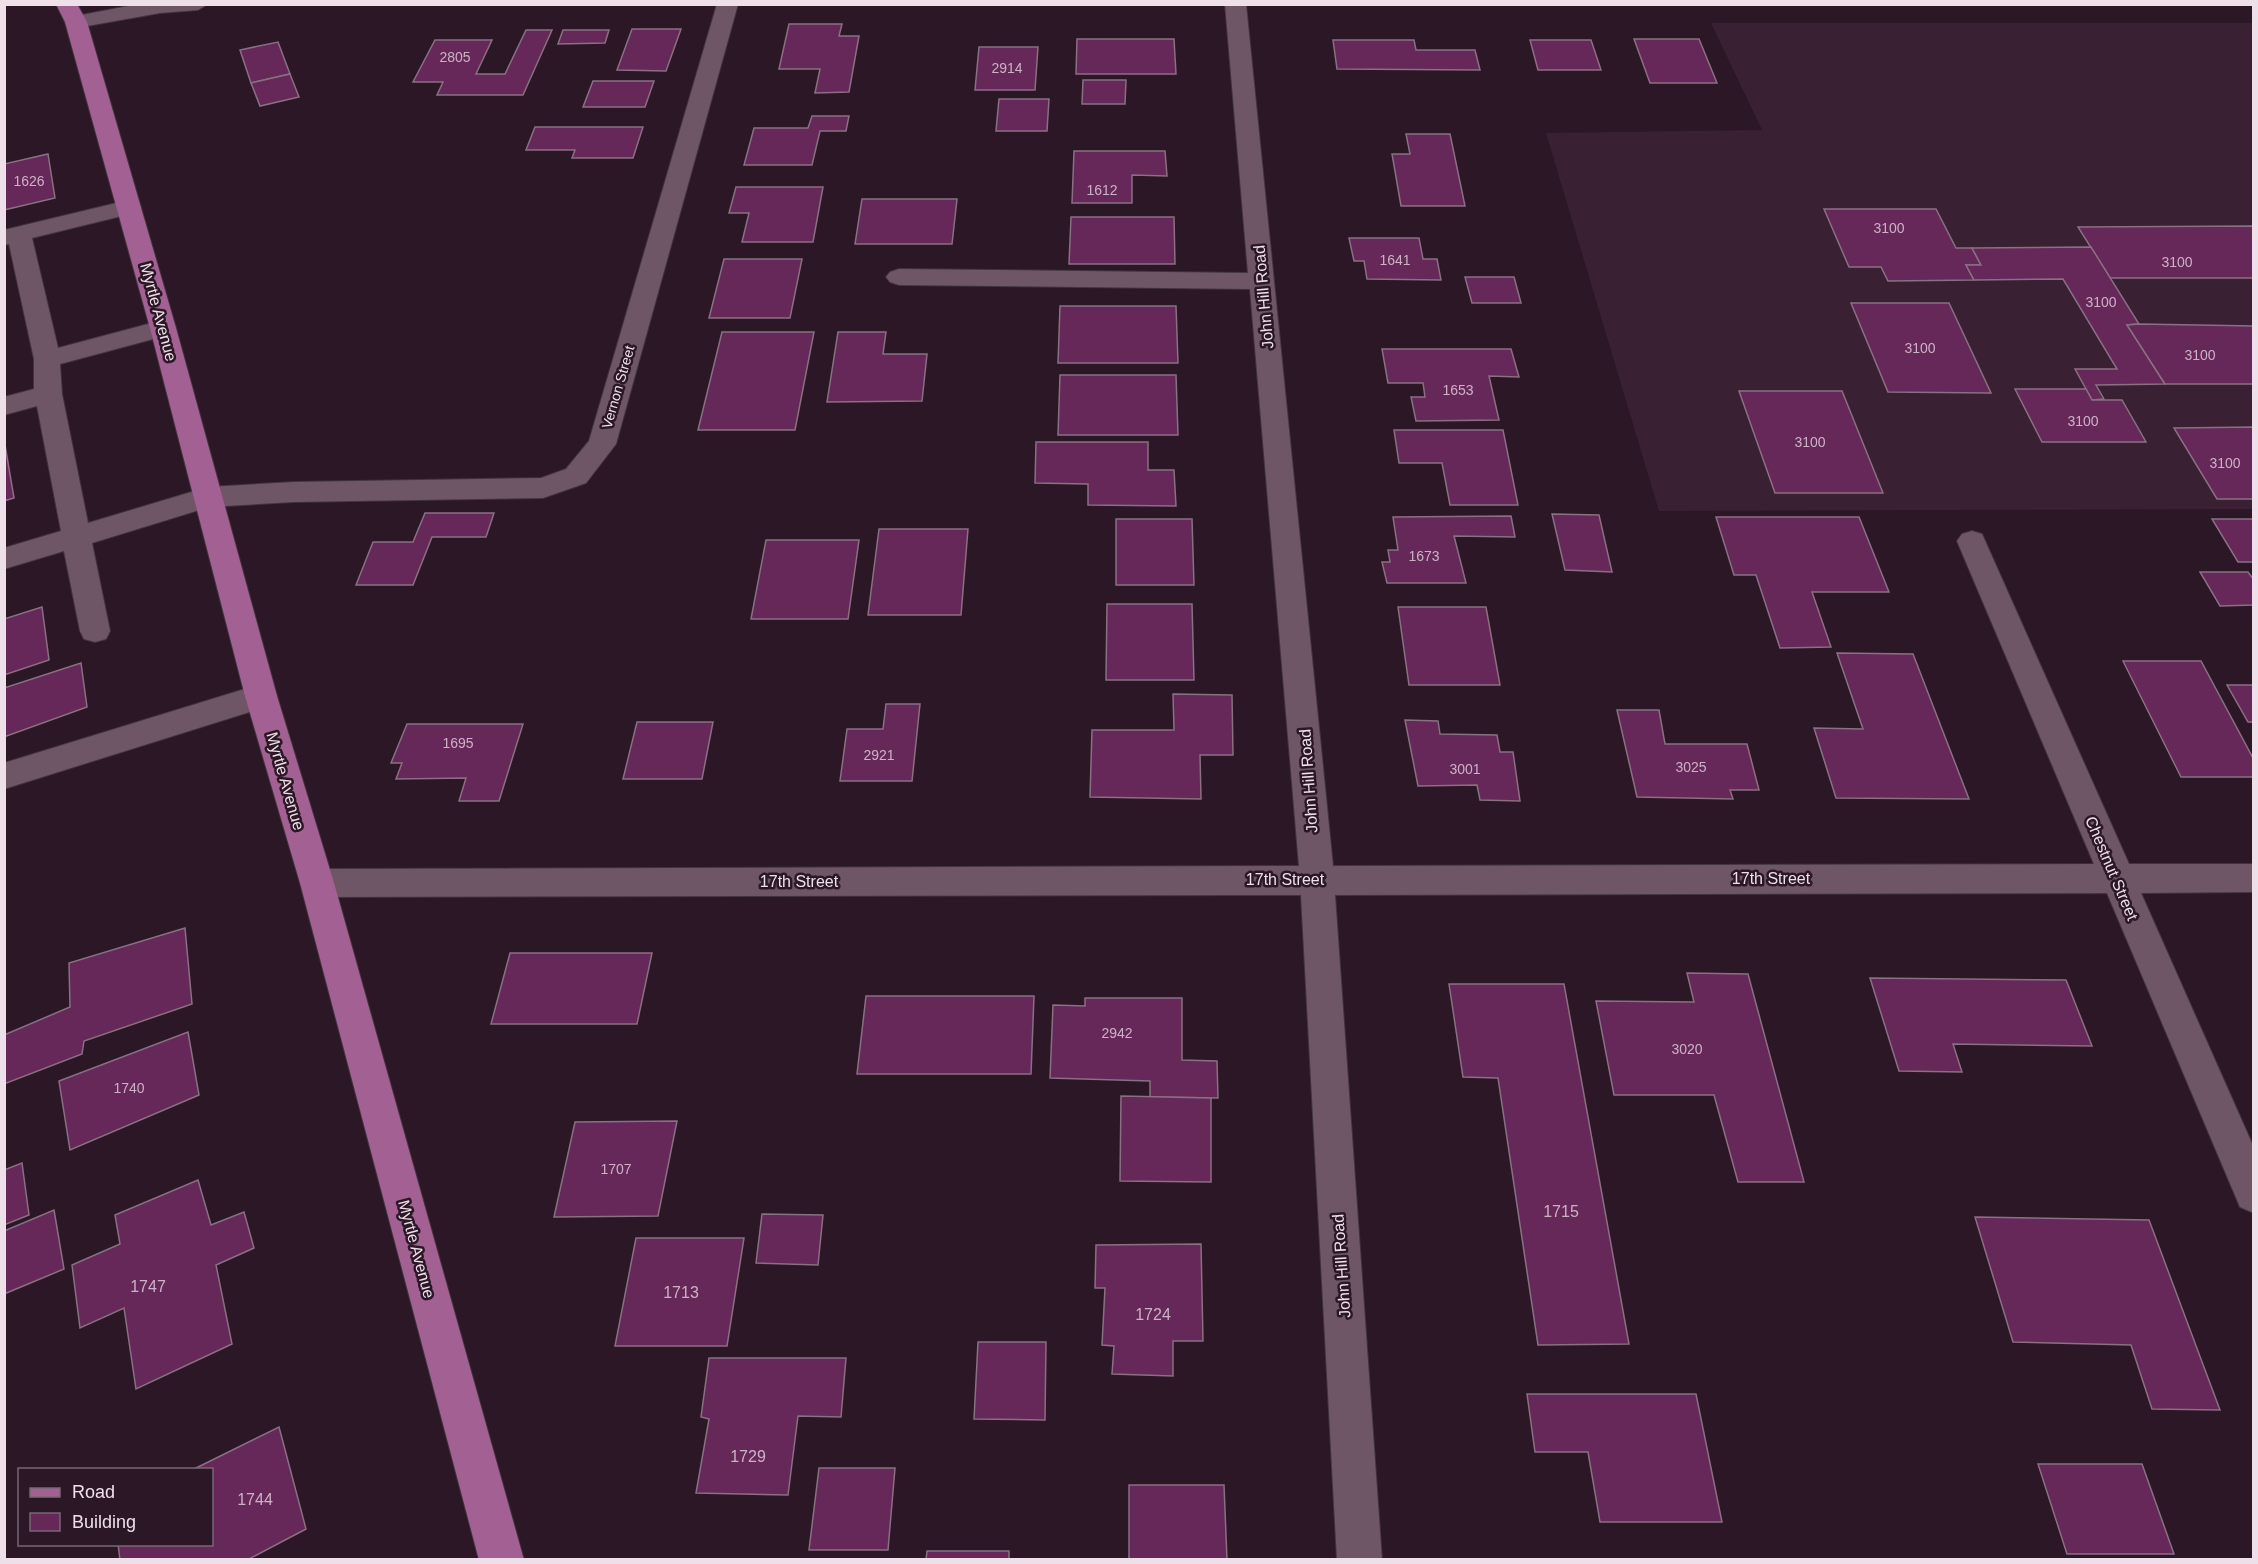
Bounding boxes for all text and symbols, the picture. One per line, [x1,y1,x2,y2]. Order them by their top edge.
house number: 2805 [439,49,471,65]
house number: 2914 [991,60,1023,76]
house number: 1626 [13,173,45,189]
house number: 1612 [1086,182,1118,198]
house number: 3100 [1873,220,1905,236]
street label: John Hill Road [1250,244,1277,350]
house number: 1641 [1379,252,1411,268]
house number: 3100 [2161,254,2193,270]
street label: Myrtle Avenue [137,261,180,363]
house number: 3100 [2085,294,2117,310]
house number: 3100 [1904,340,1936,356]
street label: Vernon Street [599,344,638,430]
house number: 3100 [2184,347,2216,363]
house number: 1653 [1442,382,1474,398]
house number: 3100 [2067,413,2099,429]
house number: 3100 [1794,434,1826,450]
house number: 3100 [2209,455,2241,471]
house number: 1673 [1408,548,1440,564]
street label: John Hill Road [1296,728,1321,833]
street label: Myrtle Avenue [263,730,308,832]
house number: 1695 [442,735,474,751]
house number: 2921 [863,747,895,763]
house number: 3025 [1675,759,1707,775]
house number: 3001 [1449,761,1481,777]
street label: Chestnut Street [2082,814,2141,923]
street label: 17th Street [1732,870,1811,887]
street label: 17th Street [1246,871,1325,888]
street label: 17th Street [760,873,839,890]
house number: 2942 [1101,1025,1133,1041]
house number: 3020 [1671,1041,1703,1057]
house number: 1740 [113,1080,145,1096]
house number: 1707 [600,1161,632,1177]
street label: Myrtle Avenue [395,1198,438,1300]
house number: 1715 [1543,1203,1579,1220]
street label: John Hill Road [1329,1213,1354,1318]
house number: 1747 [130,1278,166,1295]
house number: 1713 [663,1284,699,1301]
house number: 1724 [1135,1306,1171,1323]
house number: 1729 [730,1448,766,1465]
legend [18,1468,213,1546]
text: Road [72,1482,115,1502]
house number: 1744 [237,1491,273,1508]
text: Building [72,1512,136,1532]

